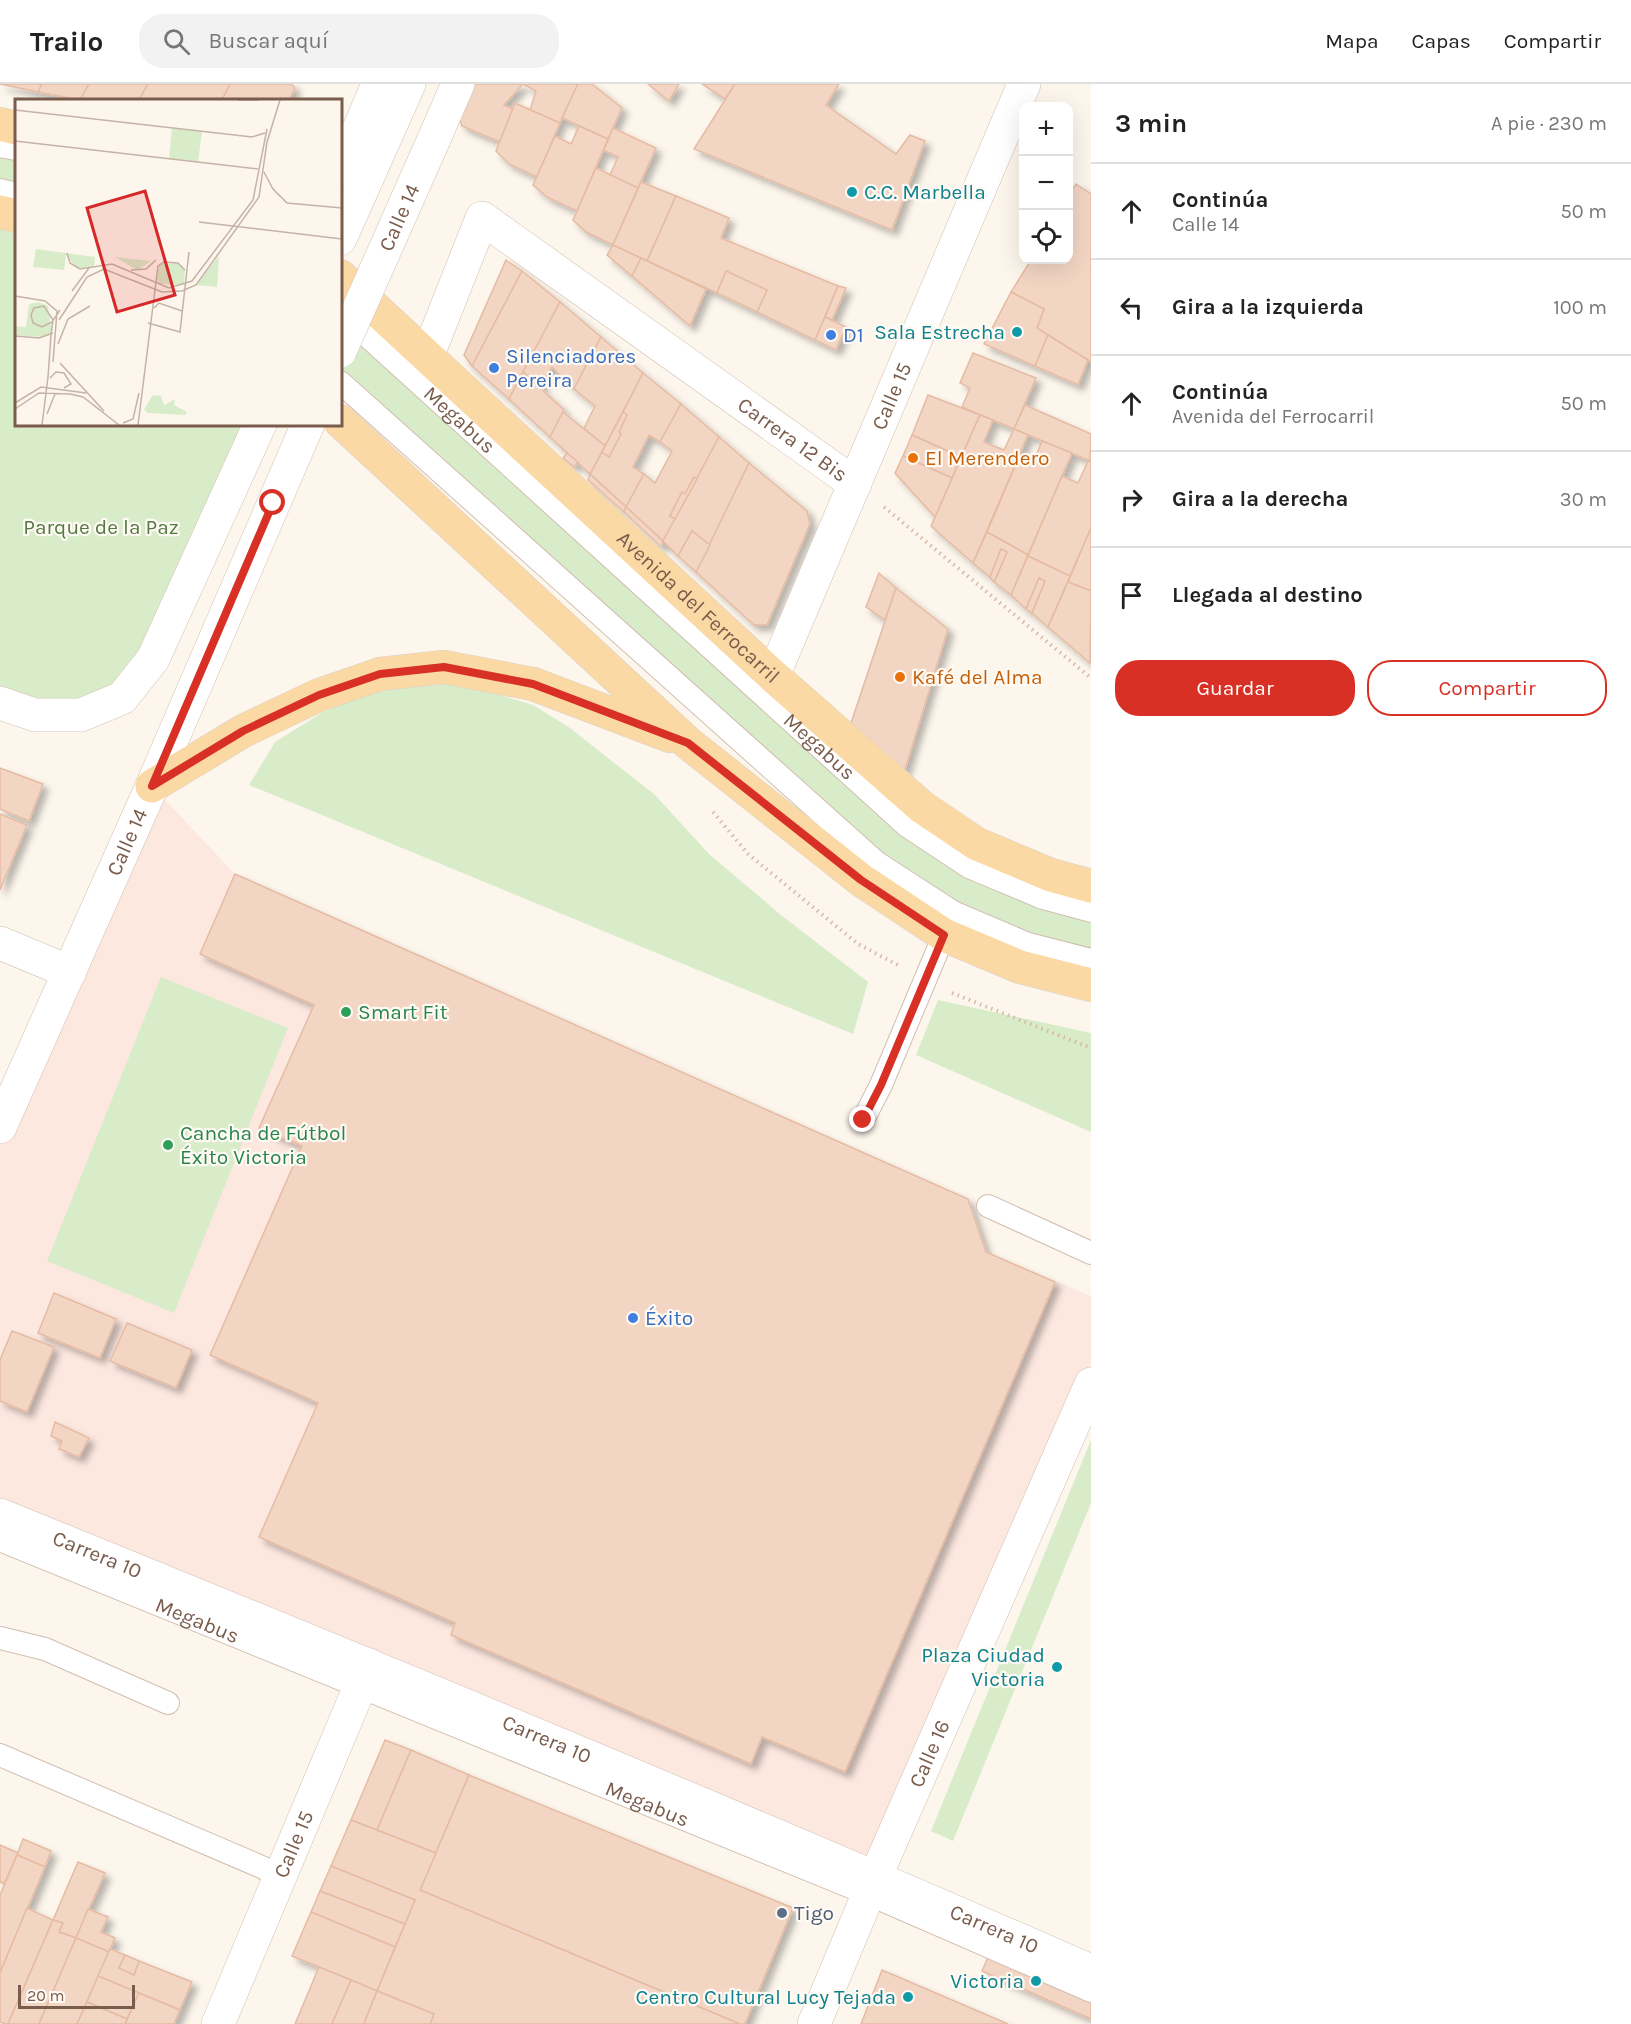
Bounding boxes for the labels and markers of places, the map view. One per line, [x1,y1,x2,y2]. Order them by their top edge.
place label: C.C. Marbella [864,180,986,204]
marker: C.C. Marbella [845,185,859,199]
place label: Sala Estrecha [874,320,1005,344]
place label: D1 [843,323,864,347]
marker: Sala Estrecha [1010,325,1024,339]
marker: D1 [824,328,838,342]
place label: Silenciadores Pereira [506,344,636,392]
marker: Silenciadores Pereira [487,361,501,375]
place label: El Merendero [925,446,1050,470]
marker: El Merendero [906,451,920,465]
place label: Kafé del Alma [912,665,1043,689]
marker: Kafé del Alma [893,670,907,684]
place label: Smart Fit [358,1000,448,1024]
marker: Smart Fit [339,1005,353,1019]
place label: Cancha de Fútbol Éxito Victoria [180,1121,346,1169]
marker: Cancha de Fútbol Éxito Victoria [161,1138,175,1152]
place label: Éxito [645,1306,693,1330]
marker: Éxito [626,1311,640,1325]
place label: Plaza Ciudad Victoria [921,1643,1045,1691]
marker: Plaza Ciudad Victoria [1050,1660,1064,1674]
place label: Tigo [794,1901,834,1925]
marker: Tigo [775,1906,789,1920]
place label: Victoria [950,1969,1024,1993]
marker: Victoria [1029,1974,1043,1988]
place label: Centro Cultural Lucy Tejada [636,1985,896,2009]
marker: Centro Cultural Lucy Tejada [901,1990,915,2004]

